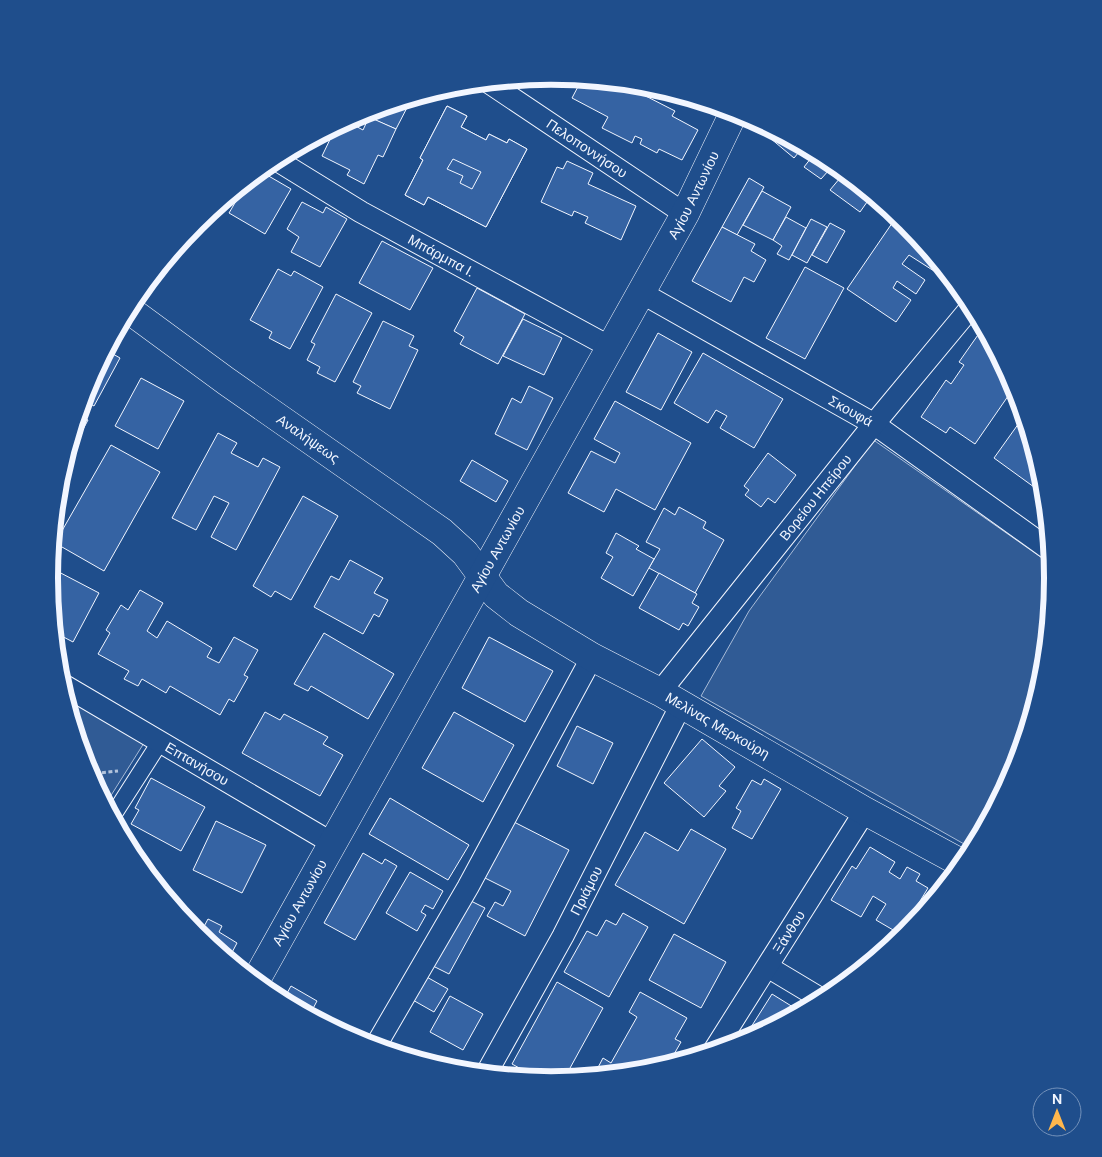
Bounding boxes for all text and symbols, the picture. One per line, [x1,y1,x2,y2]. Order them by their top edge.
street label: Πελοποννήσου [543,115,631,182]
street label: Αγίου Αντωνίου [664,148,723,242]
street label: Μπάρμπα Ι. [405,230,477,281]
street label: Σκουφά [825,391,876,431]
street label: Αναλήψεως [273,410,344,467]
street label: Βορείου Ηπείρου [775,451,855,544]
street label: Αγίου Αντωνίου [466,503,529,596]
street label: Μελίνας Μερκούρη [662,688,773,763]
street label: Επτανήσου [162,738,232,789]
street label: Αγίου Αντωνίου [268,856,331,949]
street label: Πριάμου [566,863,606,918]
street label: Ξάνθου [768,907,809,957]
north arrow [1032,1087,1082,1137]
text: N [1052,1090,1062,1108]

